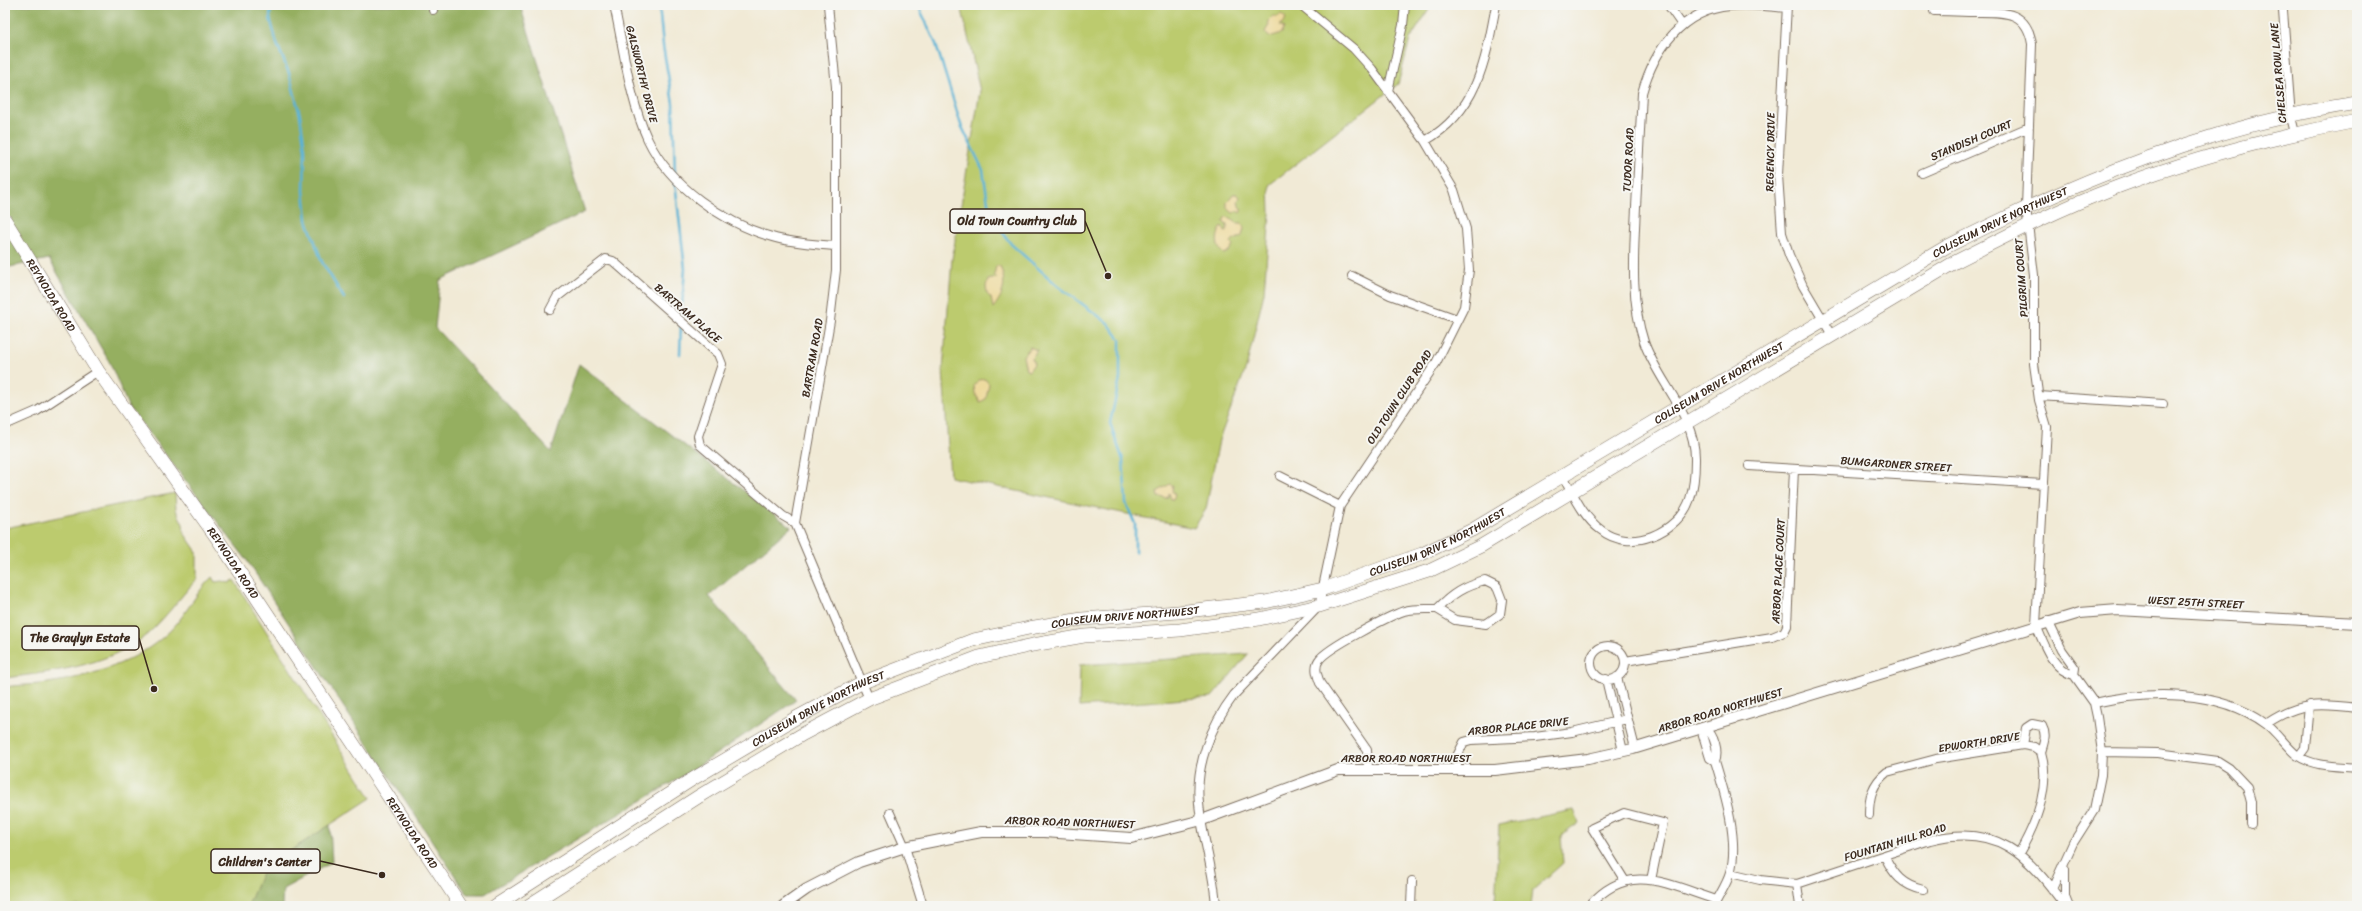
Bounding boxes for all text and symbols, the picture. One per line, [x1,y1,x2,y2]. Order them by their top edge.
street label: CHELSEA ROW LANE [2265,21,2292,124]
street label: GALSWORTHY DRIVE [620,23,663,126]
street label: REGENCY DRIVE [1760,111,1781,192]
street label: STANDISH COURT [1927,114,2016,166]
street label: TUDOR ROAD [1617,127,1640,193]
street label: COLISEUM DRIVE NORTHWEST [1929,181,2072,263]
callout: Old Town Country Club [950,209,1085,233]
text: Old Town Country Club [956,210,1077,232]
street label: PILGRIM COURT [2009,237,2034,318]
street label: REYNOLDA ROAD [21,255,81,336]
street label: BARTRAM PLACE [650,279,726,349]
street label: BARTRAM ROAD [796,317,829,399]
street label: COLISEUM DRIVE NORTHWEST [1650,336,1789,429]
street label: OLD TOWN CLUB ROAD [1362,346,1437,448]
street label: BUMGARDNER STREET [1840,451,1953,478]
street label: COLISEUM DRIVE NORTHWEST [1367,502,1511,582]
street label: ARBOR PLACE COURT [1766,518,1791,625]
street label: REYNOLDA ROAD [202,523,264,603]
street label: WEST 25TH STREET [2148,591,2245,615]
street label: COLISEUM DRIVE NORTHWEST [1050,600,1201,634]
callout: The Graylyn Estate [22,626,139,650]
text: The Graylyn Estate [30,627,131,649]
street label: COLISEUM DRIVE NORTHWEST [748,665,889,752]
street label: ARBOR ROAD NORTHWEST [1654,682,1786,739]
street label: ARBOR PLACE DRIVE [1466,712,1570,741]
street label: EPWORTH DRIVE [1937,727,2022,758]
street label: ARBOR ROAD NORTHWEST [1340,749,1472,768]
street label: REYNOLDA ROAD [381,793,443,873]
street label: ARBOR ROAD NORTHWEST [1004,811,1136,834]
street label: FOUNTAIN HILL ROAD [1842,818,1949,867]
callout: Children's Center [211,849,320,873]
text: Children's Center [217,851,313,873]

